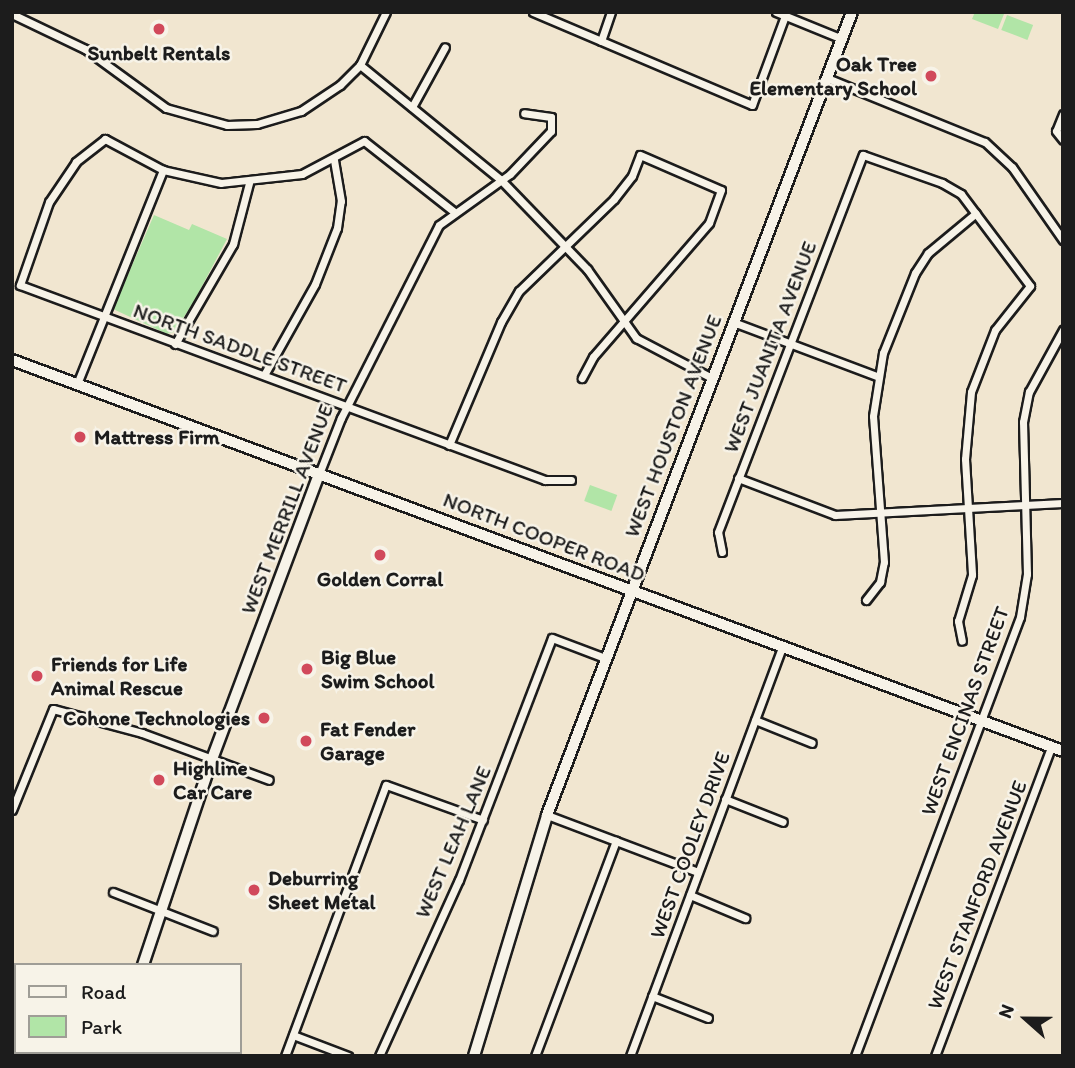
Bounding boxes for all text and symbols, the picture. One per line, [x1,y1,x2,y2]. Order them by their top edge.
marker: Sunbelt Rentals [151,21,167,37]
place label: Sunbelt Rentals [88,40,230,66]
place label: Oak Tree Elementary School [750,51,917,101]
marker: Oak Tree Elementary School [923,68,939,84]
street label: WEST JUANITA AVENUE [718,238,822,456]
street label: NORTH SADDLE STREET [130,298,350,398]
street label: WEST HOUSTON AVENUE [619,311,727,541]
street label: WEST MERRILL AVENUE [236,402,338,616]
place label: Mattress Firm [94,424,220,450]
marker: Mattress Firm [72,429,88,445]
street label: NORTH COOPER ROAD [440,487,648,587]
marker: Golden Corral [372,547,388,563]
place label: Golden Corral [317,566,443,592]
street label: WEST ENCINAS STREET [916,604,1014,818]
place label: Big Blue Swim School [321,644,434,694]
place label: Friends for Life Animal Rescue [51,651,187,701]
marker: Big Blue Swim School [299,661,315,677]
marker: Friends for Life Animal Rescue [29,668,45,684]
place label: Cohone Technologies [63,705,250,731]
marker: Cohone Technologies [256,710,272,726]
place label: Fat Fender Garage [320,716,415,766]
marker: Fat Fender Garage [298,733,314,749]
street label: WEST COOLEY DRIVE [644,747,736,943]
place label: Highline Car Care [173,755,253,805]
street label: WEST LEAH LANE [410,762,496,922]
marker: Highline Car Care [151,772,167,788]
street label: WEST STANFORD AVENUE [922,777,1032,1013]
place label: Deburring Sheet Metal [268,865,374,915]
marker: Deburring Sheet Metal [246,882,262,898]
legend [14,963,242,1054]
text: Road [81,979,126,1004]
north arrow [991,984,1061,1054]
text: Park [81,1014,122,1039]

